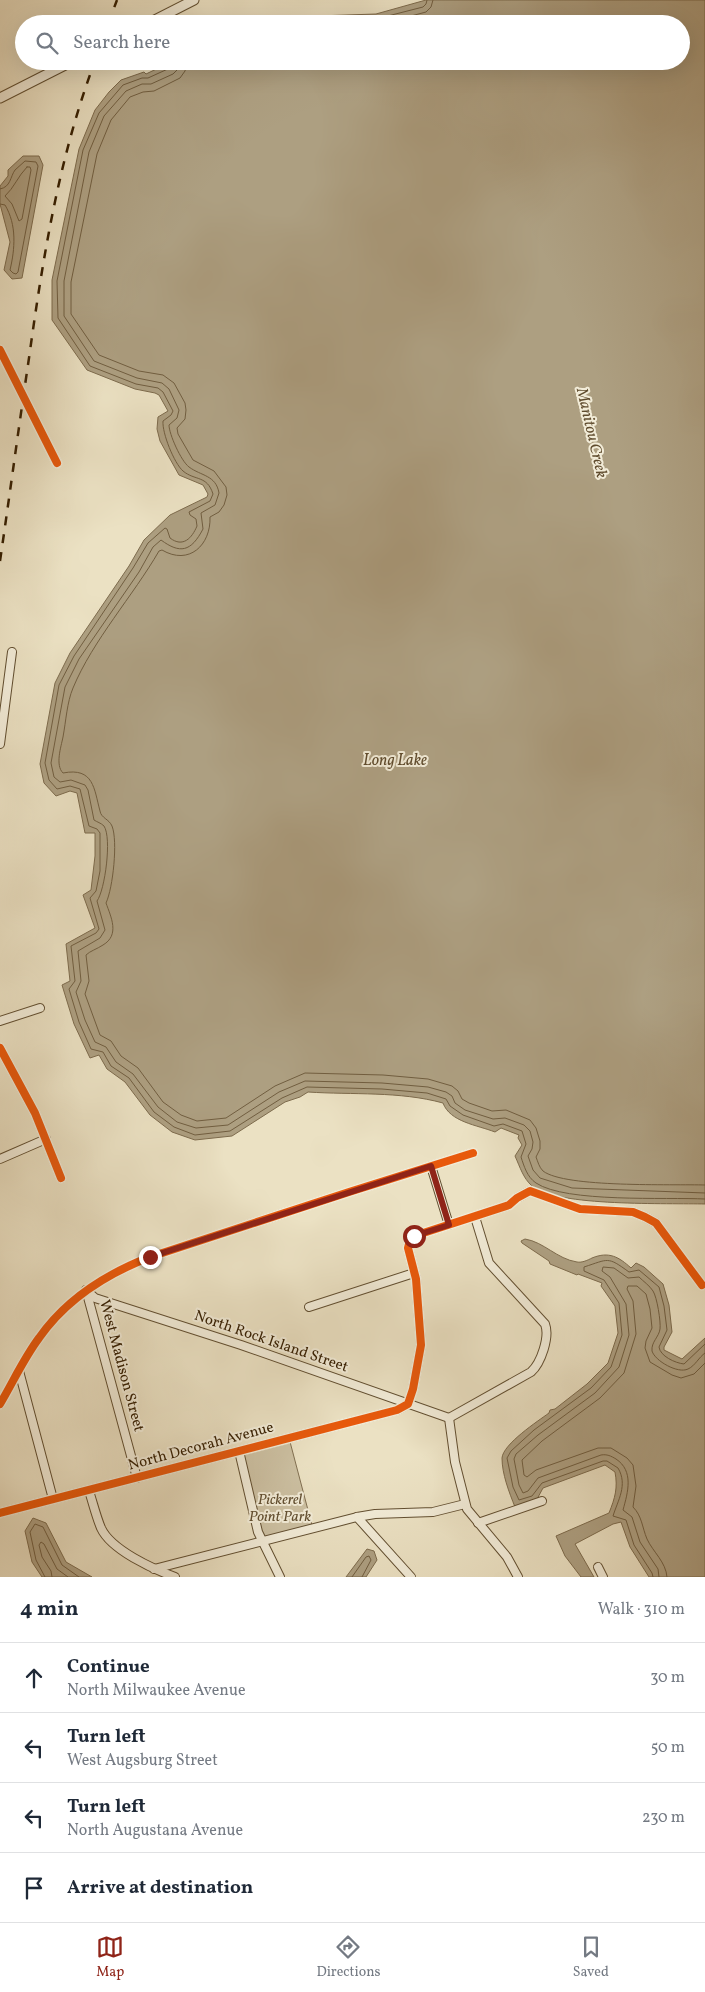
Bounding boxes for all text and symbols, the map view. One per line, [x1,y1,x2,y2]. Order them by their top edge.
search box [15,15,690,70]
icon: search [33,29,61,57]
text: Search here [73,30,170,56]
water label: Manitou Creek [570,385,612,481]
water label: Long Lake [363,750,427,772]
route start [403,1225,426,1248]
route end [139,1246,162,1269]
street label: West Madison Street [93,1298,149,1434]
street label: North Rock Island Street [191,1306,351,1378]
street label: North Decorah Avenue [126,1417,276,1477]
park label: Pickerel Point Park [249,1490,311,1528]
text: 4 min [20,1595,79,1624]
text: Walk · 310 m [598,1599,685,1621]
text: Continue [67,1654,150,1680]
icon: ahead [20,1664,48,1692]
text: 30 m [650,1667,685,1689]
text: North Milwaukee Avenue [67,1680,246,1702]
text: Turn left [67,1724,146,1750]
icon: left [20,1734,48,1762]
text: 50 m [651,1737,685,1759]
text: West Augsburg Street [67,1750,218,1772]
text: Turn left [67,1794,146,1820]
icon: left [20,1804,48,1832]
text: 230 m [642,1807,685,1829]
text: North Augustana Avenue [67,1820,243,1842]
icon: arrive [20,1874,48,1902]
text: Arrive at destination [67,1875,253,1901]
tab: Map [96,1933,124,1982]
tab: Directions [316,1933,381,1982]
tab: Saved [573,1933,609,1982]

